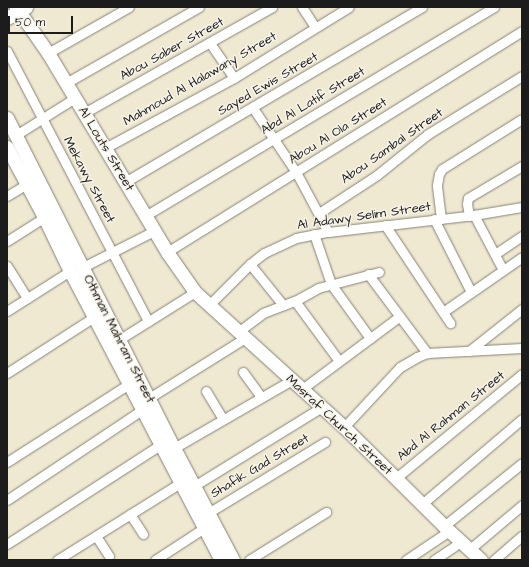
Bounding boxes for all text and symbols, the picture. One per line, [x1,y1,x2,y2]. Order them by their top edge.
scale bar [10,8,75,34]
text: 50 m [15,14,45,31]
street label: Abou Saber Street [117,14,227,84]
street label: Mahmoud Al Halawany Street [121,29,279,129]
street label: Sayed Ewis Street [215,49,321,119]
street label: Abd Al Latif Street [258,64,368,138]
street label: Abou Al Ola Street [286,94,390,168]
street label: Al Louts Street [75,104,137,194]
street label: Abou Sambal Street [338,105,446,187]
street label: Mekawy Street [60,134,118,226]
street label: Al Adawy Selim Street [296,199,432,233]
street label: Othman Mahram Street [80,272,158,406]
street label: Abd Al Rahman Street [394,368,508,464]
street label: Masraf Church Street [282,372,396,478]
street label: Shafik Gad Street [208,431,312,501]

